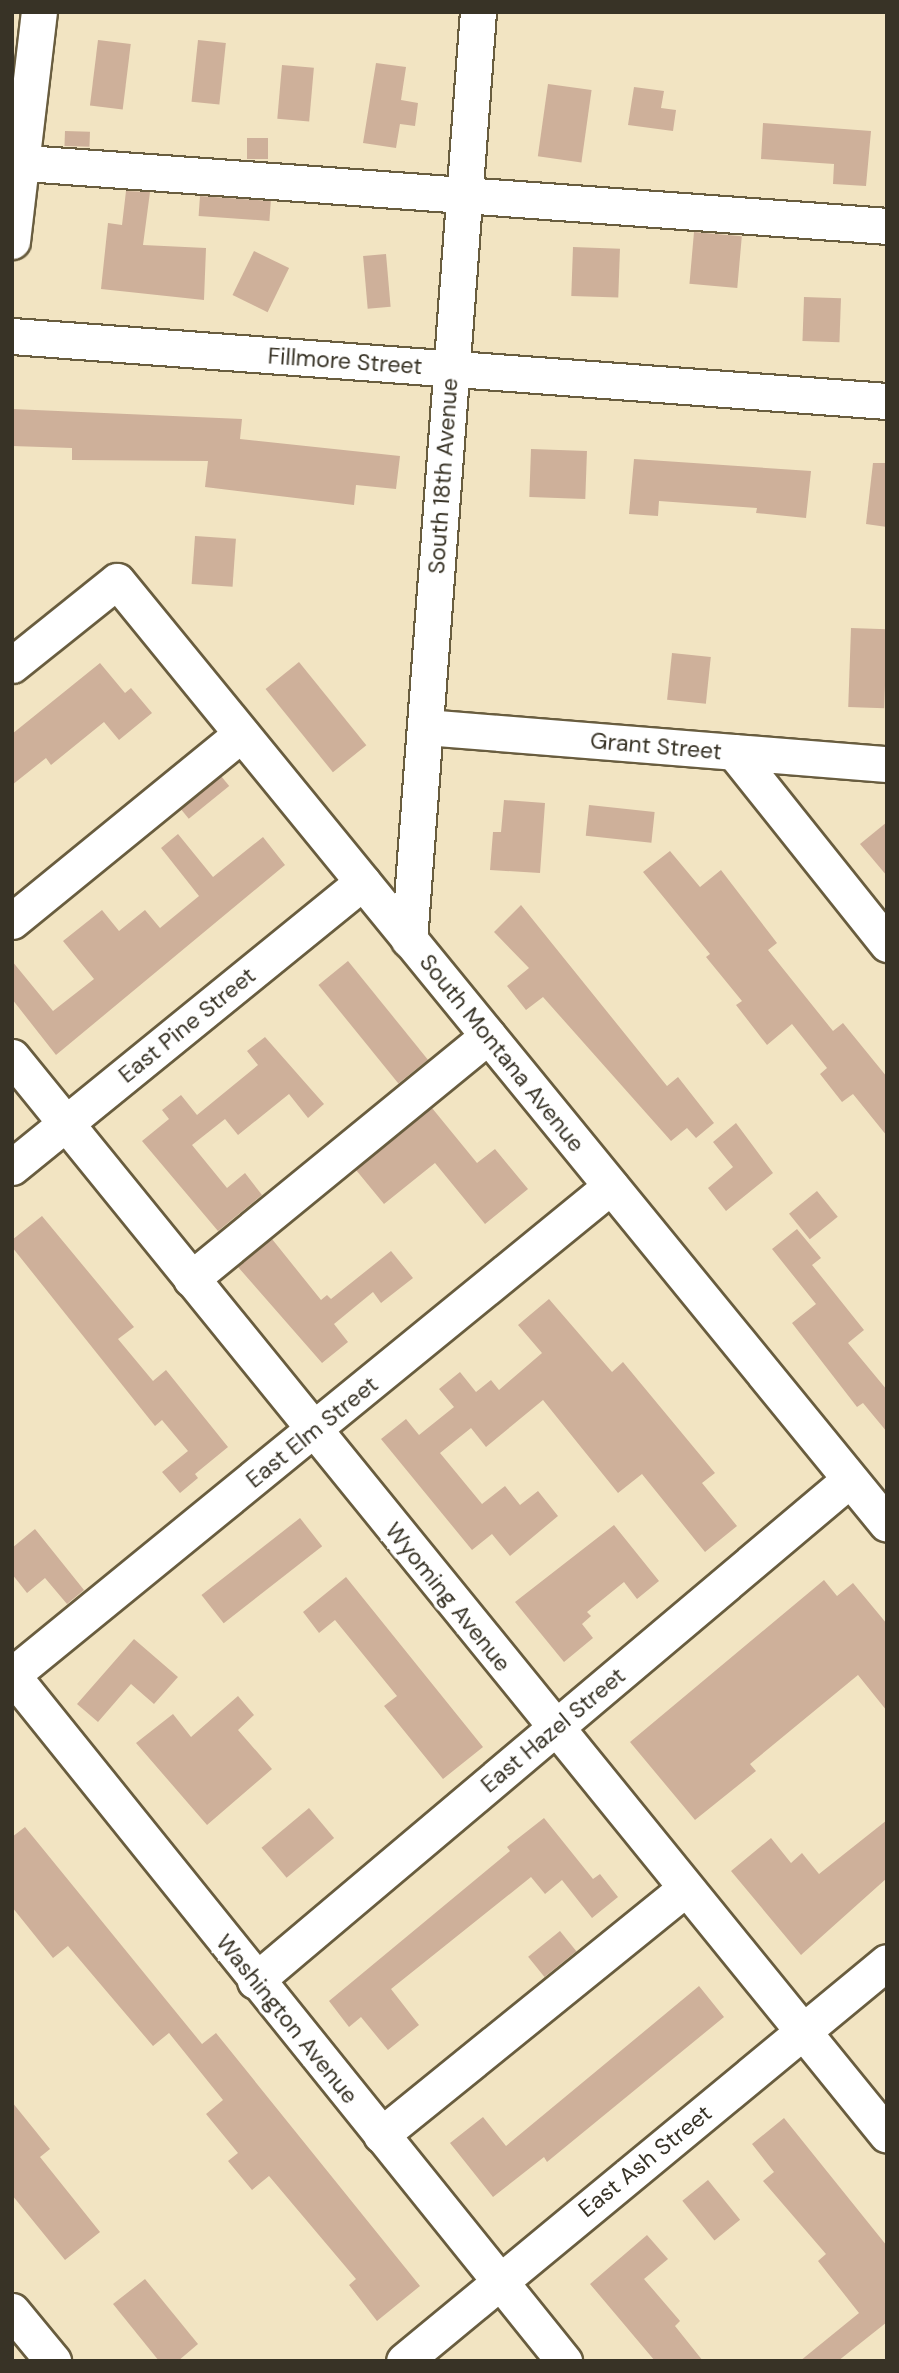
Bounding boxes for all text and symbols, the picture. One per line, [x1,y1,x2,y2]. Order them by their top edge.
street label: Fillmore Street [267,342,423,380]
street label: South 18th Avenue [422,377,464,575]
street label: Grant Street [589,727,723,765]
street label: South Montana Avenue [414,949,590,1157]
street label: East Pine Street [113,961,261,1089]
street label: East Elm Street [241,1370,383,1494]
street label: Wyoming Avenue [379,1517,517,1677]
street label: East Hazel Street [475,1662,631,1798]
street label: Washington Avenue [210,1929,364,2109]
street label: East Ash Street [573,2099,717,2223]

